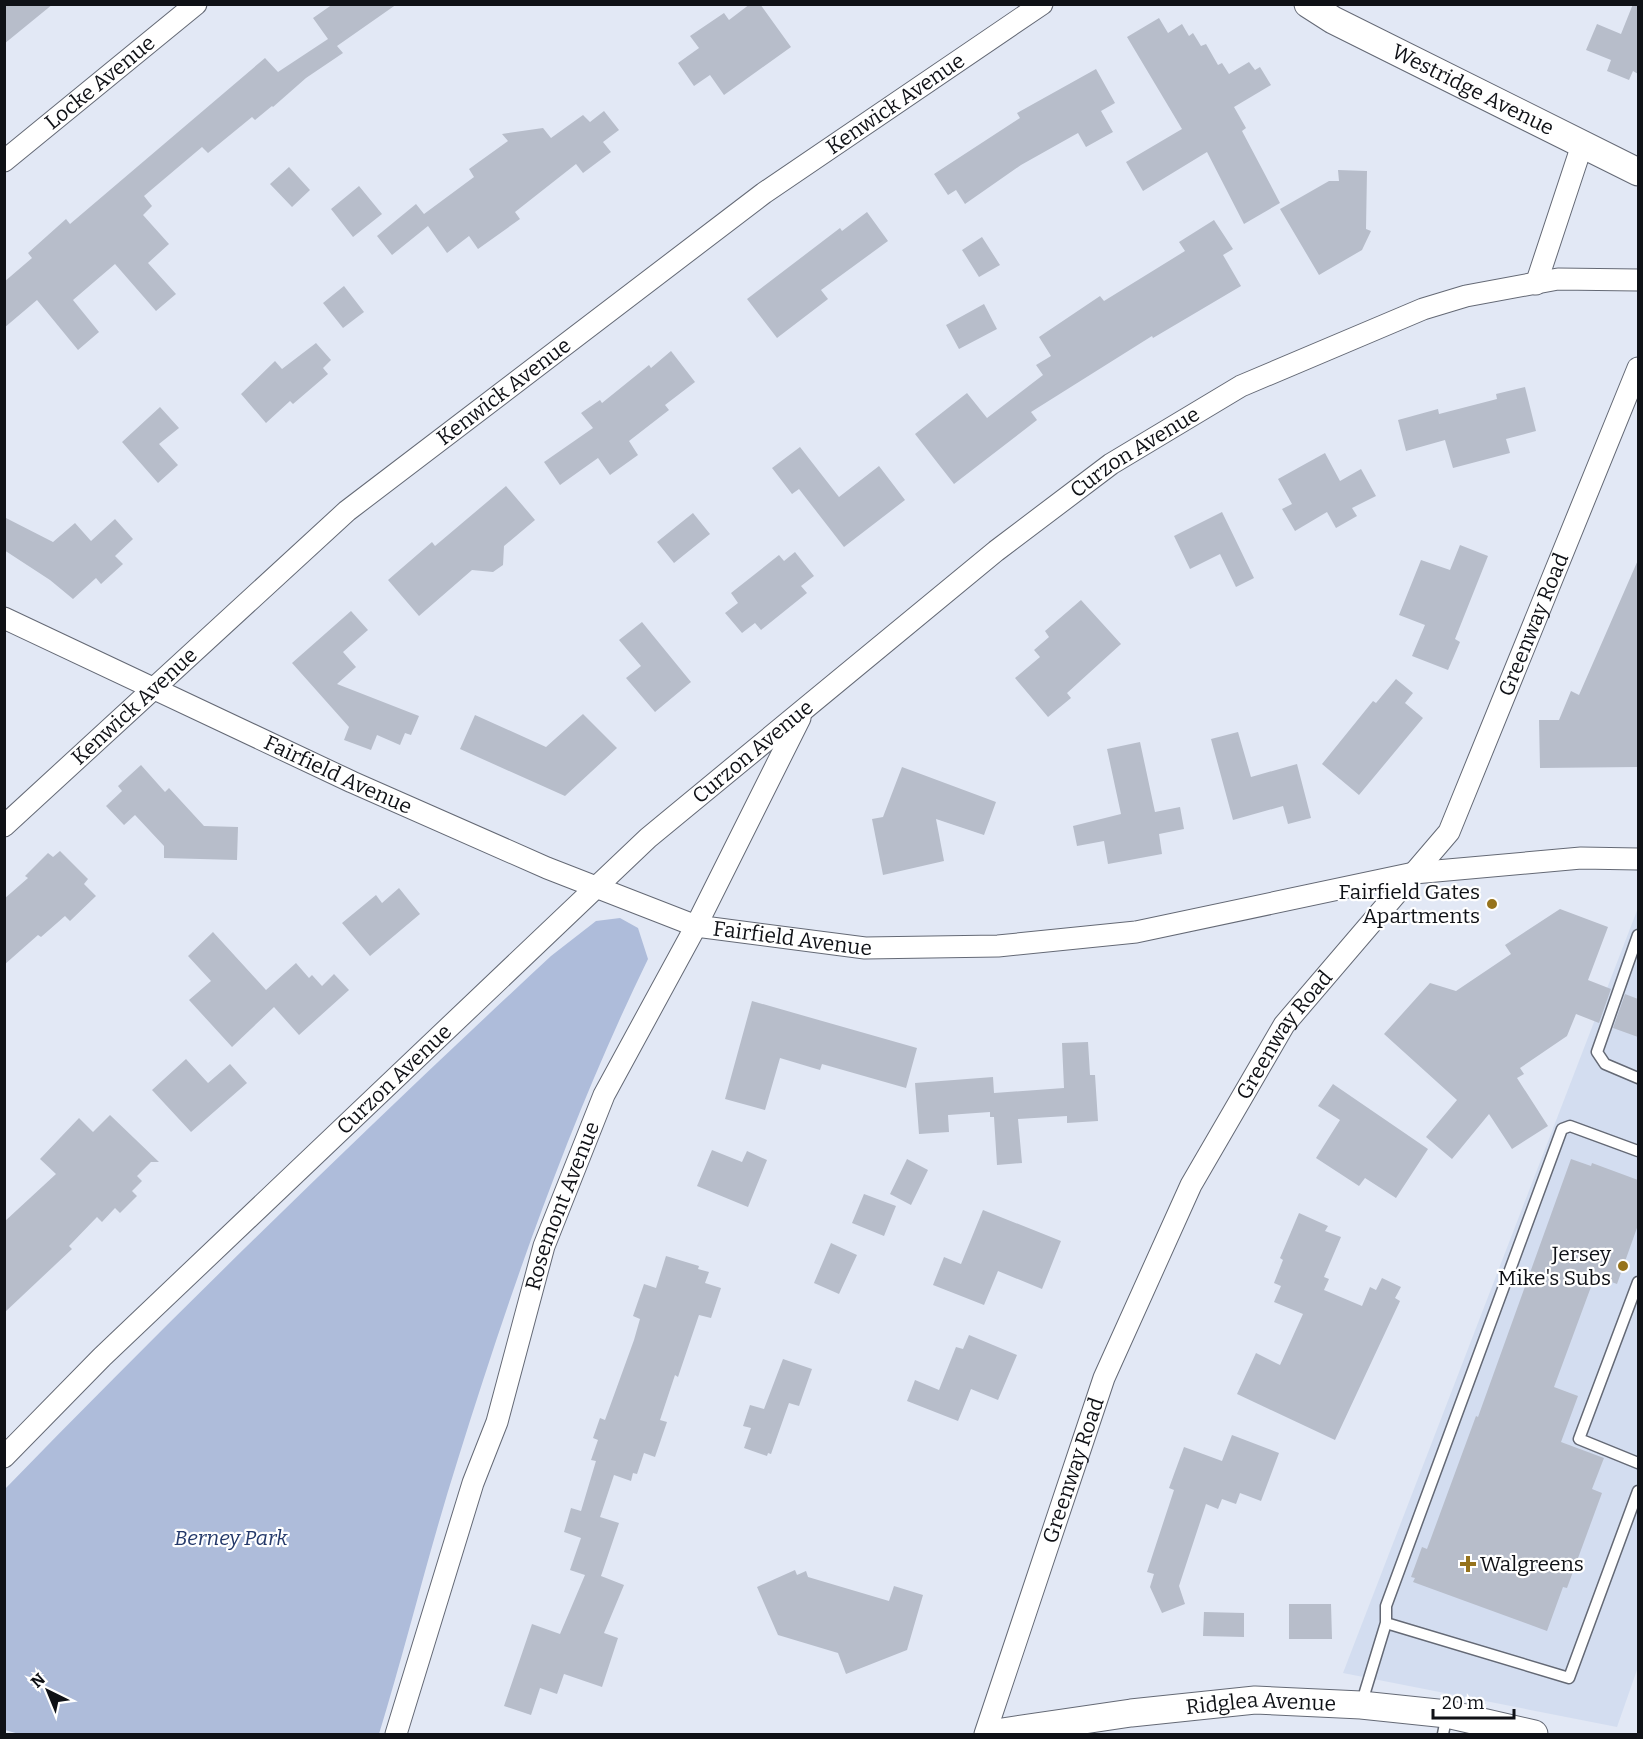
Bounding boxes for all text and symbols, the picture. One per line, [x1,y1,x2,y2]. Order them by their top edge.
street label: Locke Avenue [40,30,160,135]
street label: Westridge Avenue [1387,38,1558,141]
street label: Kenwick Avenue [821,47,970,160]
street label: Kenwick Avenue [432,332,576,451]
street label: Curzon Avenue [1065,401,1204,503]
street label: Greenway Road [1493,549,1574,700]
street label: Kenwick Avenue [66,642,203,771]
street label: Curzon Avenue [687,694,818,809]
street label: Fairfield Avenue [260,729,416,820]
place label: Fairfield Gates Apartments [1339,879,1480,929]
marker: Fairfield Gates Apartments [1485,897,1499,911]
street label: Fairfield Avenue [712,915,872,961]
street label: Greenway Road [1230,965,1338,1104]
street label: Curzon Avenue [331,1019,457,1140]
street label: Rosemont Avenue [520,1118,605,1293]
place label: Jersey Mike's Subs [1498,1241,1612,1291]
marker: Jersey Mike's Subs [1616,1259,1630,1273]
street label: Greenway Road [1037,1394,1110,1547]
park label: Berney Park [174,1525,288,1551]
place label: Walgreens [1480,1551,1584,1577]
marker: Walgreens [1461,1557,1475,1571]
north arrow [18,1661,78,1721]
text: N [27,1669,49,1692]
scale bar [1433,1682,1514,1720]
street label: Ridglea Avenue [1184,1687,1337,1720]
text: 20 m [1442,1692,1484,1714]

